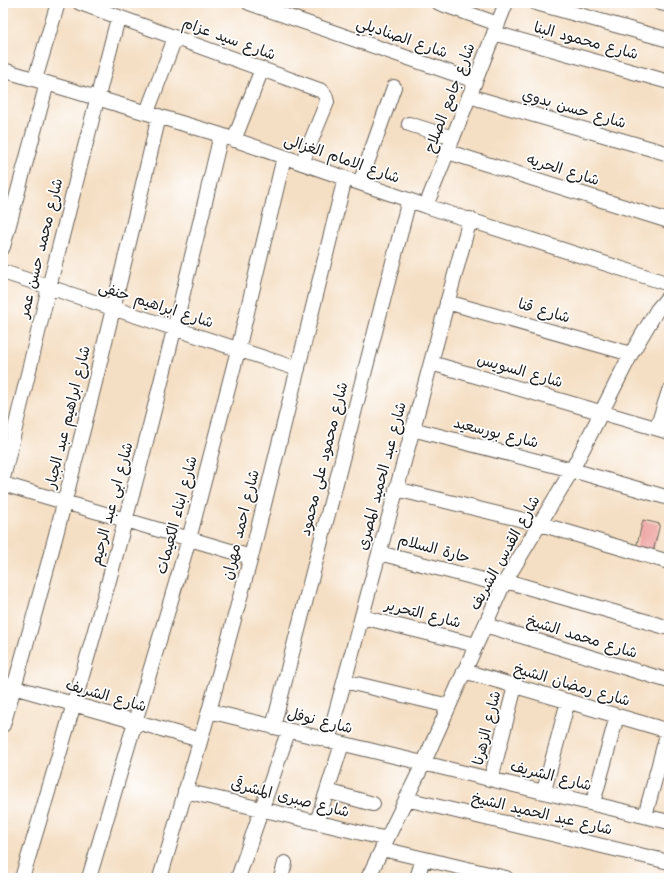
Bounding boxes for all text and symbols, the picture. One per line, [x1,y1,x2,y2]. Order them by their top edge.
street label: شارع سيد عزام [180,12,278,66]
street label: شارع الصناديلي [353,13,450,65]
street label: شارع محمود البنا [531,17,641,65]
street label: شارع جامع الصلاح [419,40,481,156]
street label: شارع حسن بدوي [520,84,628,134]
street label: شارع الامام الغزالى [281,129,403,189]
street label: شارع الحريه [524,149,602,191]
street label: شارع محمد حسن عمر [13,176,68,322]
street label: شارع ابراهيم حنفى [96,277,216,334]
street label: شارع قنا [515,294,573,328]
street label: شارع ابراهيم عبد الجبار [40,344,97,492]
street label: شارع السويس [475,349,565,393]
street label: شارع محمود على محمود [295,380,353,538]
street label: شارع عبد الحميد المصرى [352,400,412,552]
street label: شارع بورسعيد [451,412,541,454]
street label: شارع ابى عبد الرحيم [85,440,139,568]
street label: شارع ابناء الكعيمات [151,454,203,576]
street label: شارع احمد مهران [217,468,265,582]
street label: شارع القدس الشريف [465,492,545,614]
street label: حارة السلام [396,529,472,569]
street label: شارع التحرير [381,594,463,634]
street label: شارع محمد الشيخ [524,610,640,664]
street label: شارع رمضان الشيخ [511,658,633,712]
street label: شارع الشريف [63,674,149,718]
street label: شارع الزهرنا [468,689,506,767]
street label: شارع نوفل [285,703,355,739]
street label: شارع الشريف [508,756,594,796]
street label: شارع صبرى المشرقى [228,772,352,823]
street label: شارع عبد الحميد الشيخ [469,788,615,840]

